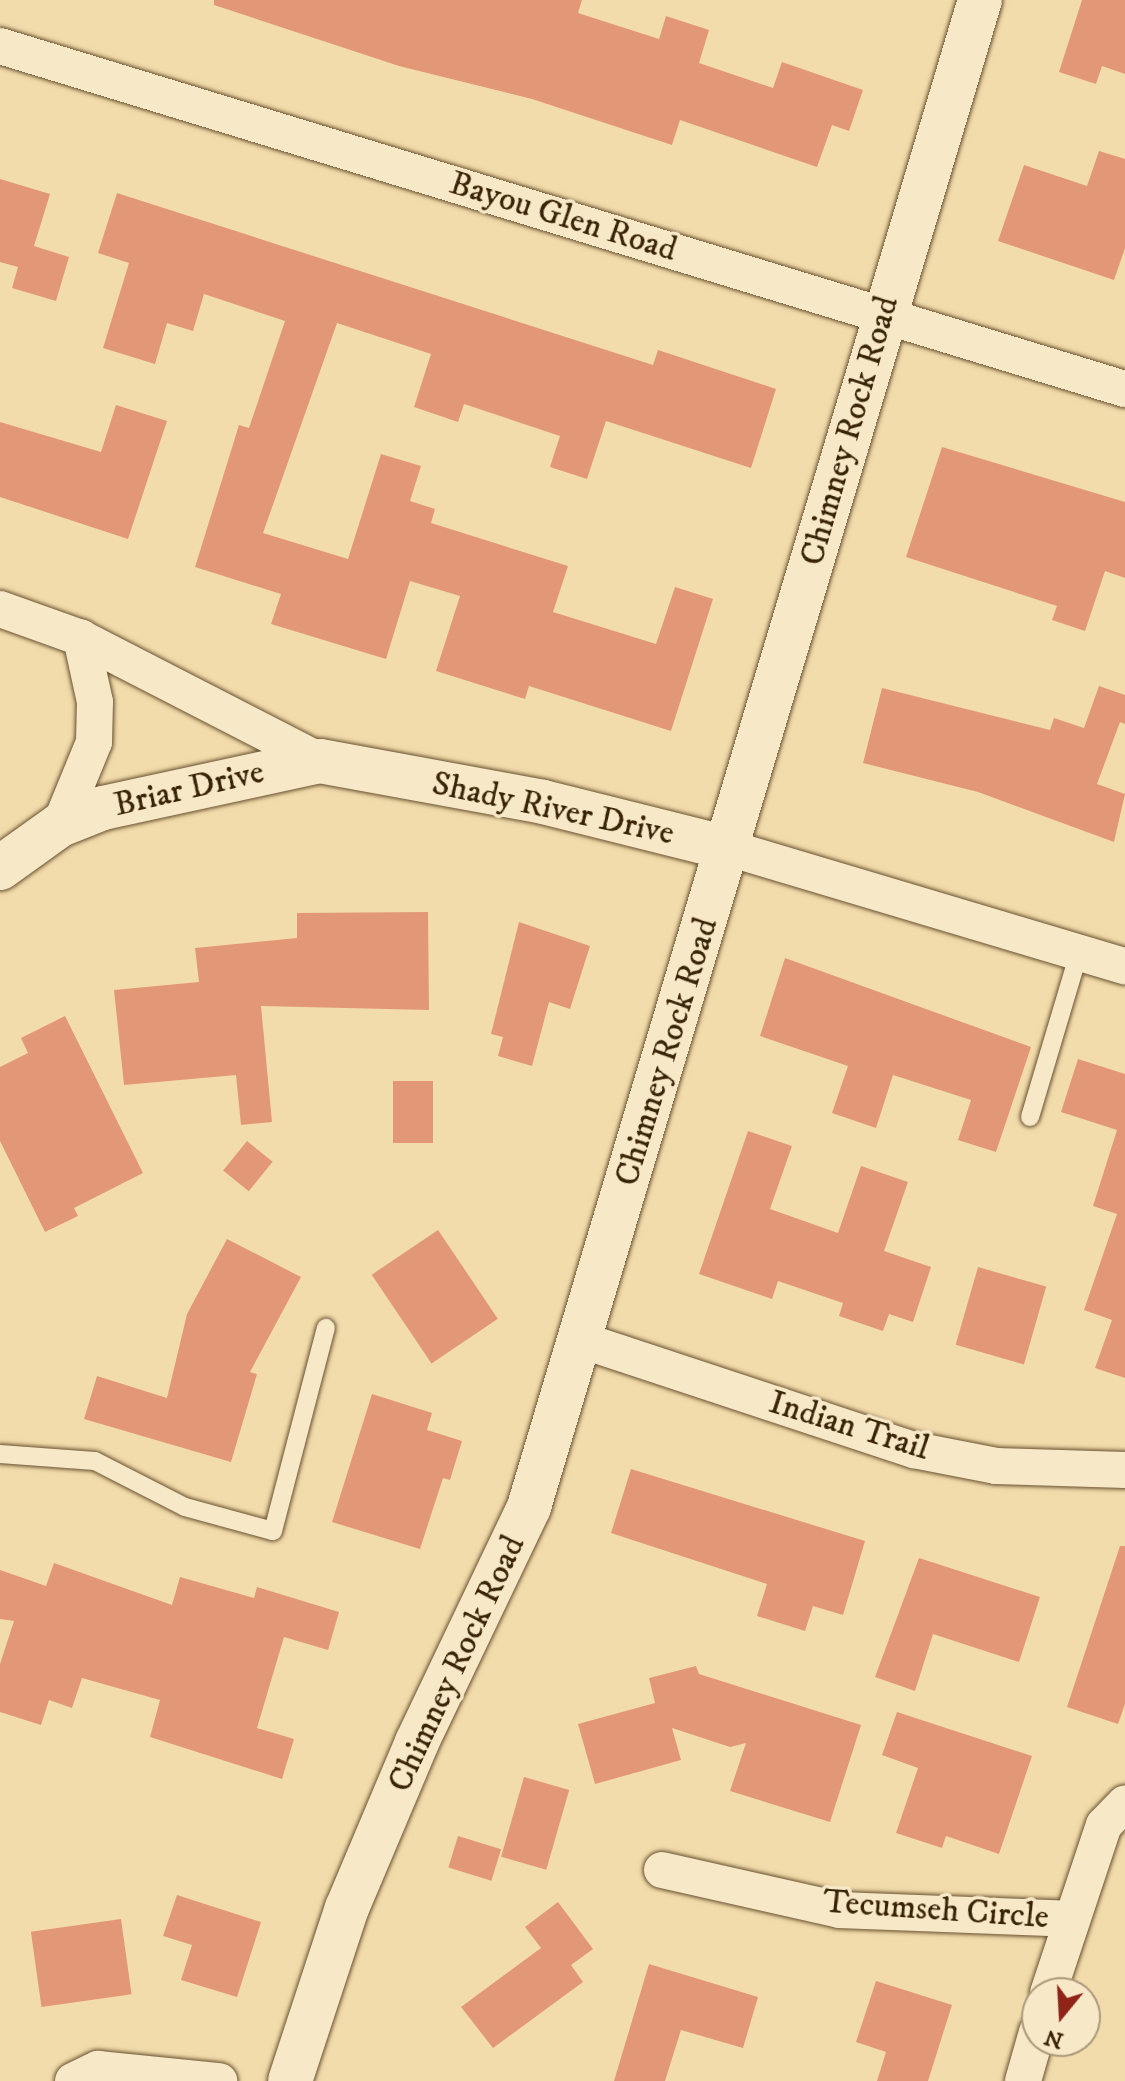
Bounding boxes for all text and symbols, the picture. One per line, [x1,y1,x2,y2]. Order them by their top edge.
street label: Bayou Glen Road [444,163,682,271]
street label: Chimney Rock Road [792,292,908,570]
street label: Briar Drive [110,752,268,826]
street label: Shady River Drive [428,763,678,855]
street label: Chimney Rock Road [607,913,727,1191]
street label: Indian Trail [764,1382,934,1470]
street label: Chimney Rock Road [380,1529,534,1799]
street label: Tecumseh Circle [822,1882,1050,1938]
north arrow [1021,1977,1101,2057]
text: N [1041,2023,1067,2054]

